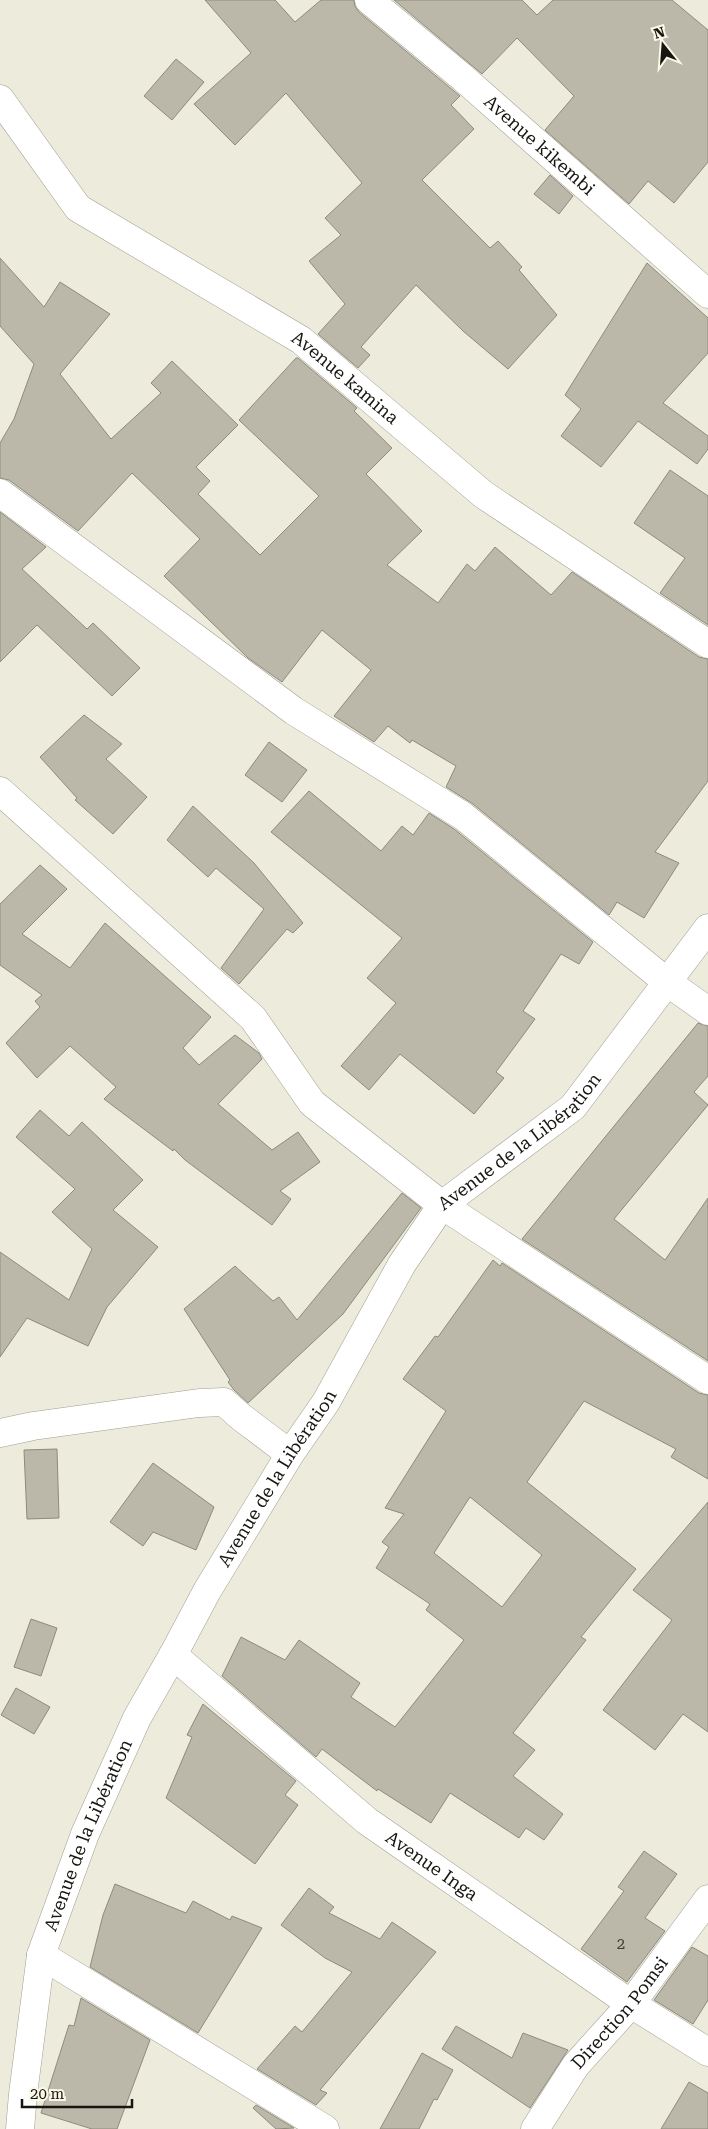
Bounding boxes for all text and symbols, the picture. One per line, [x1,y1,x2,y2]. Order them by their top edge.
north arrow [638,20,688,70]
text: N [652,23,667,42]
street label: Avenue kikembi [480,91,600,199]
street label: Avenue kamina [288,326,403,428]
street label: Avenue de la Libération [434,1068,605,1214]
street label: Avenue de la Libération [213,1386,341,1570]
street label: Avenue de la Libération [40,1735,136,1934]
street label: Avenue Inga [382,1826,482,1905]
house number: 2 [617,1935,625,1953]
street label: Direction Pomsi [567,1952,672,2073]
scale bar [22,2076,132,2108]
text: 20 m [30,2085,65,2103]

